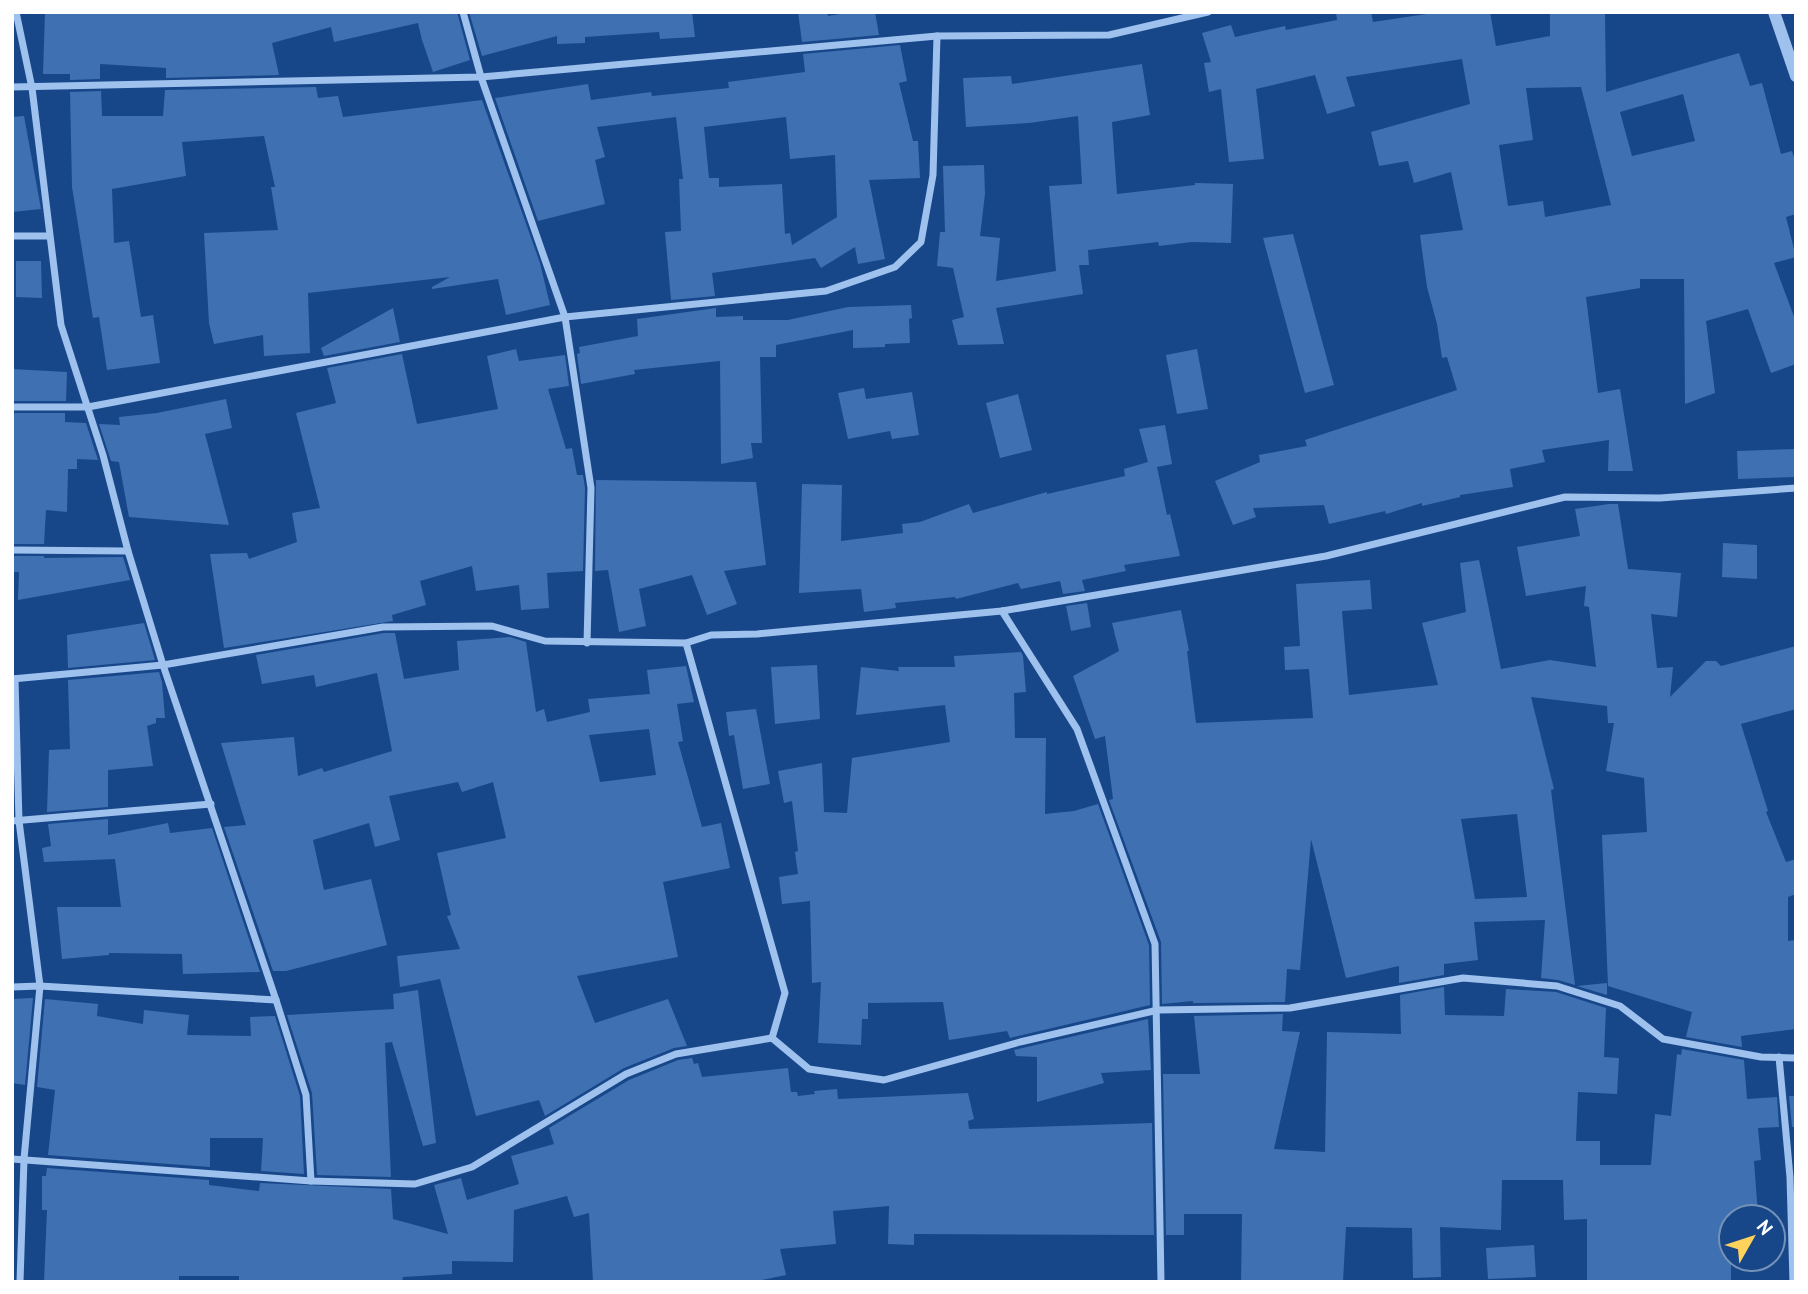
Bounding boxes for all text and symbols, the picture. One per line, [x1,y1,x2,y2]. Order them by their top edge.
north arrow [1717,1203,1787,1273]
text: N [1752,1215,1778,1240]

